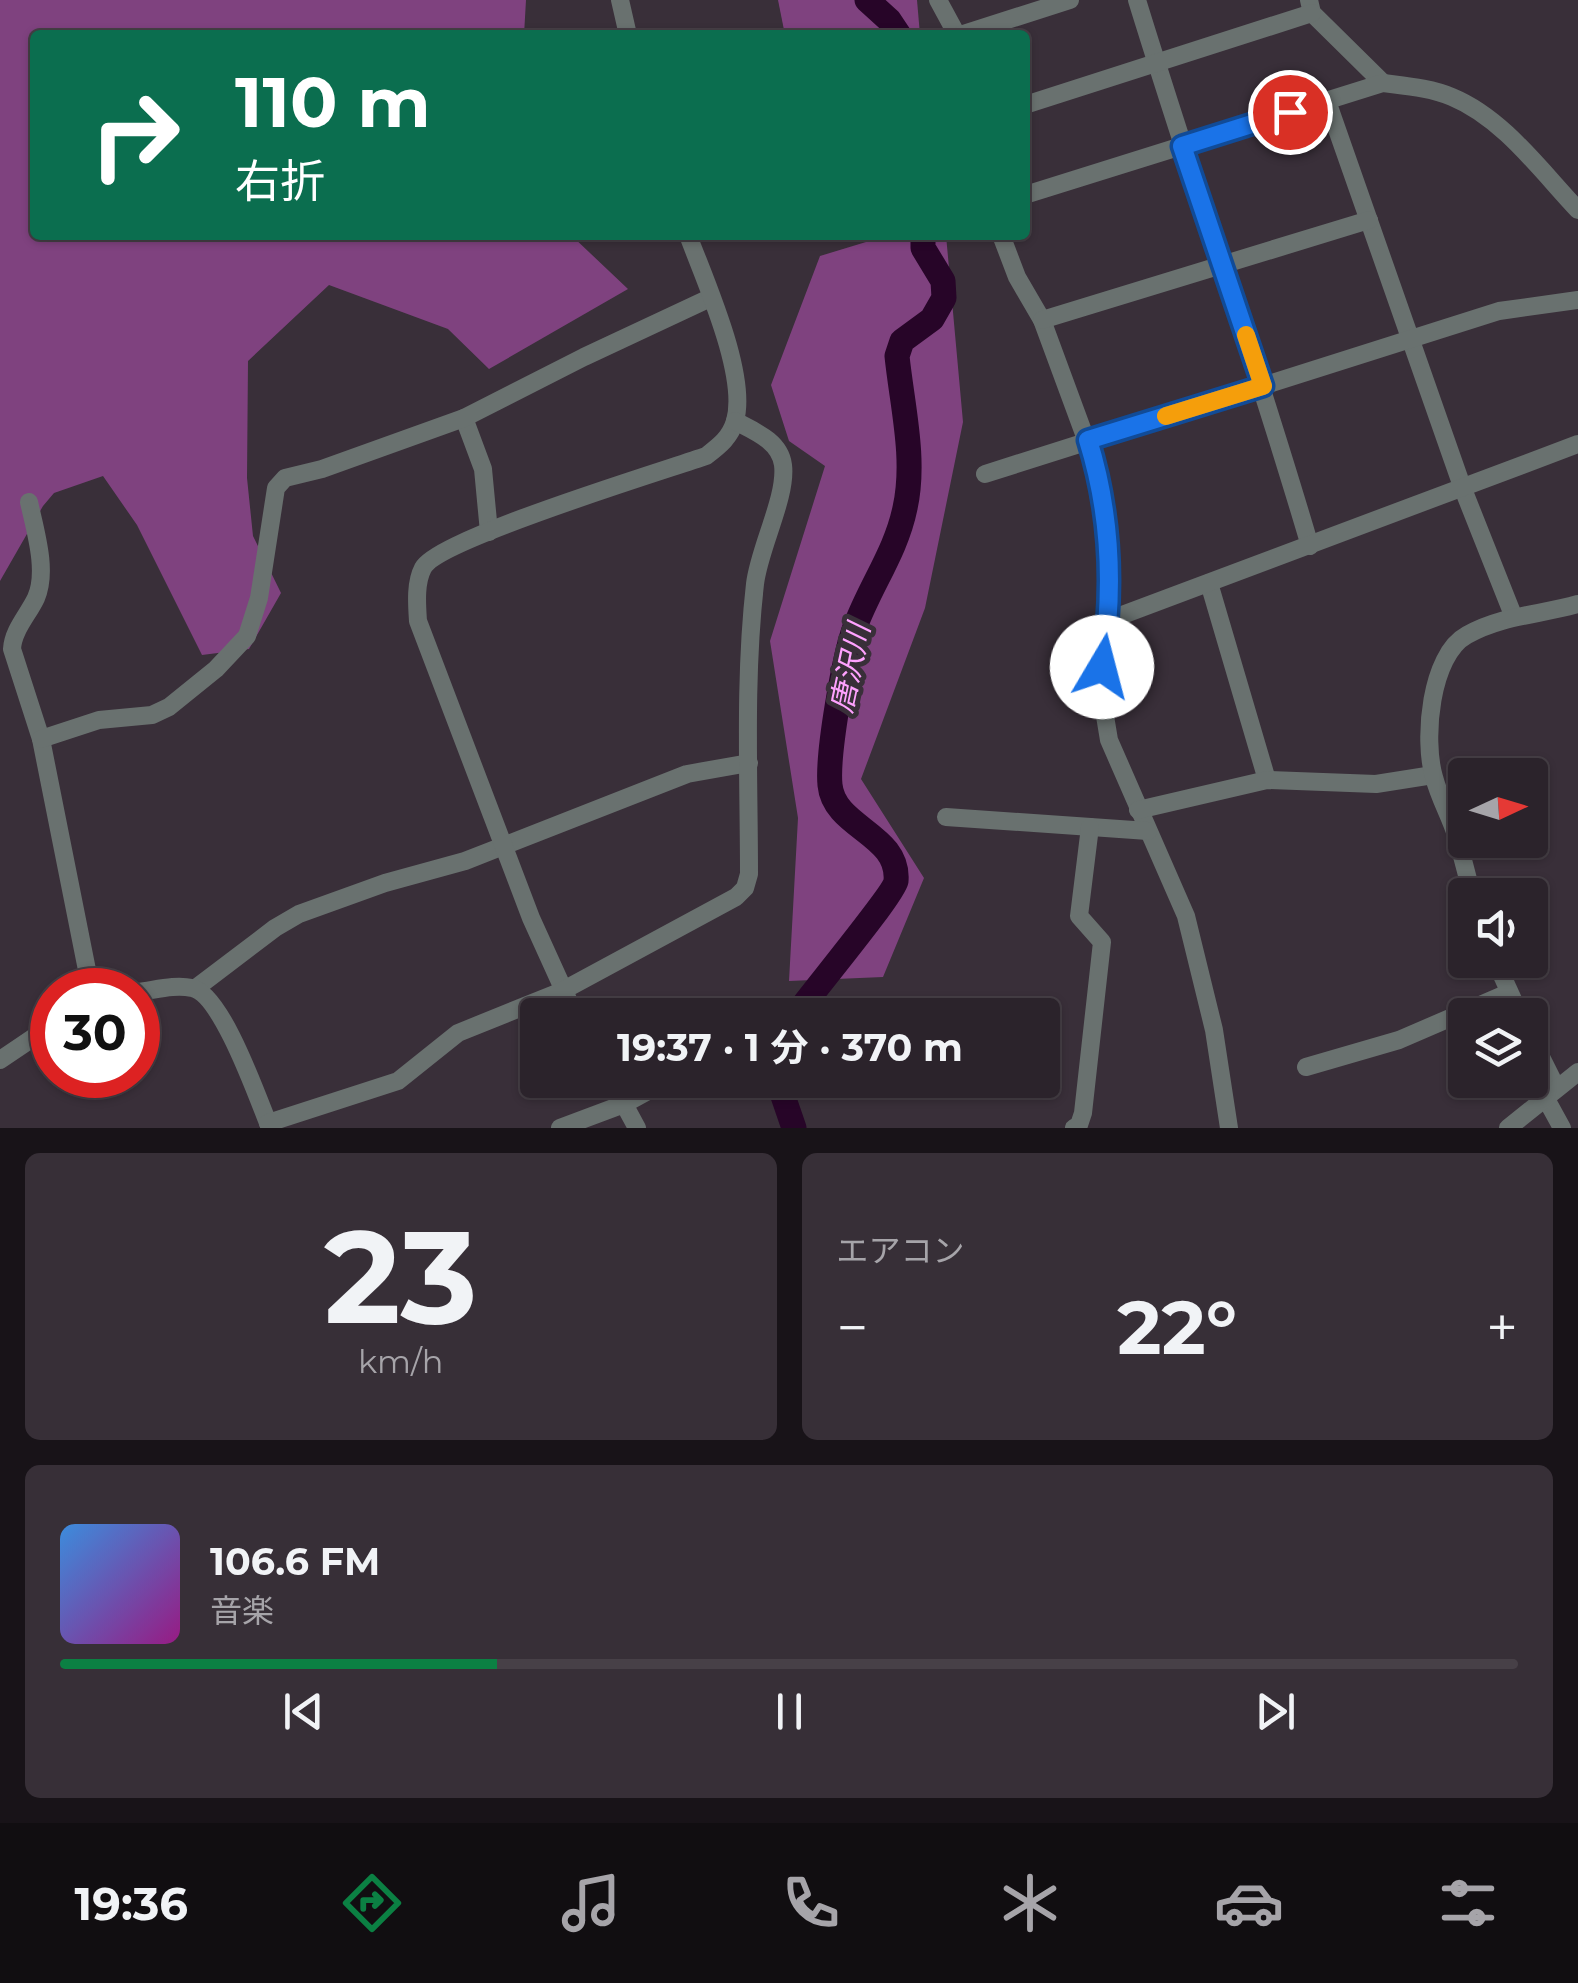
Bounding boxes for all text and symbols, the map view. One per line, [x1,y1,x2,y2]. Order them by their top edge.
text: 110 m [235,59,431,145]
icon: right [70,70,200,200]
pin [1248,70,1333,155]
icon: arrive [1263,85,1318,140]
text: 右折 [235,153,325,208]
position arrow [1050,615,1154,719]
water label: 唐沢川 [823,617,878,716]
north arrow [1448,758,1548,858]
map controls [1448,758,1548,1098]
button: sound [1448,878,1548,978]
speed limit sign: 30 [30,968,160,1098]
button: layers [1448,998,1548,1098]
text: 19:37 · 1 分 · 370 m [617,1024,963,1071]
text: 23 [324,1197,478,1356]
text: エアコン [837,1231,965,1270]
text: 22° [1117,1281,1237,1373]
text: − [837,1294,868,1361]
text: + [1486,1294,1518,1361]
text: km/h [358,1342,443,1381]
text: 106.6 FM [210,1538,380,1585]
text: 音楽 [210,1591,274,1630]
icon: previous [276,1684,331,1739]
icon: pause [762,1684,817,1739]
icon: next [1248,1684,1303,1739]
icon: directions [337,1868,407,1938]
icon: music [556,1868,626,1938]
icon: phone [776,1868,846,1938]
icon: climate [995,1868,1065,1938]
icon: car [1214,1868,1284,1938]
icon: filters [1433,1868,1503,1938]
text: 19:36 [75,1876,188,1931]

